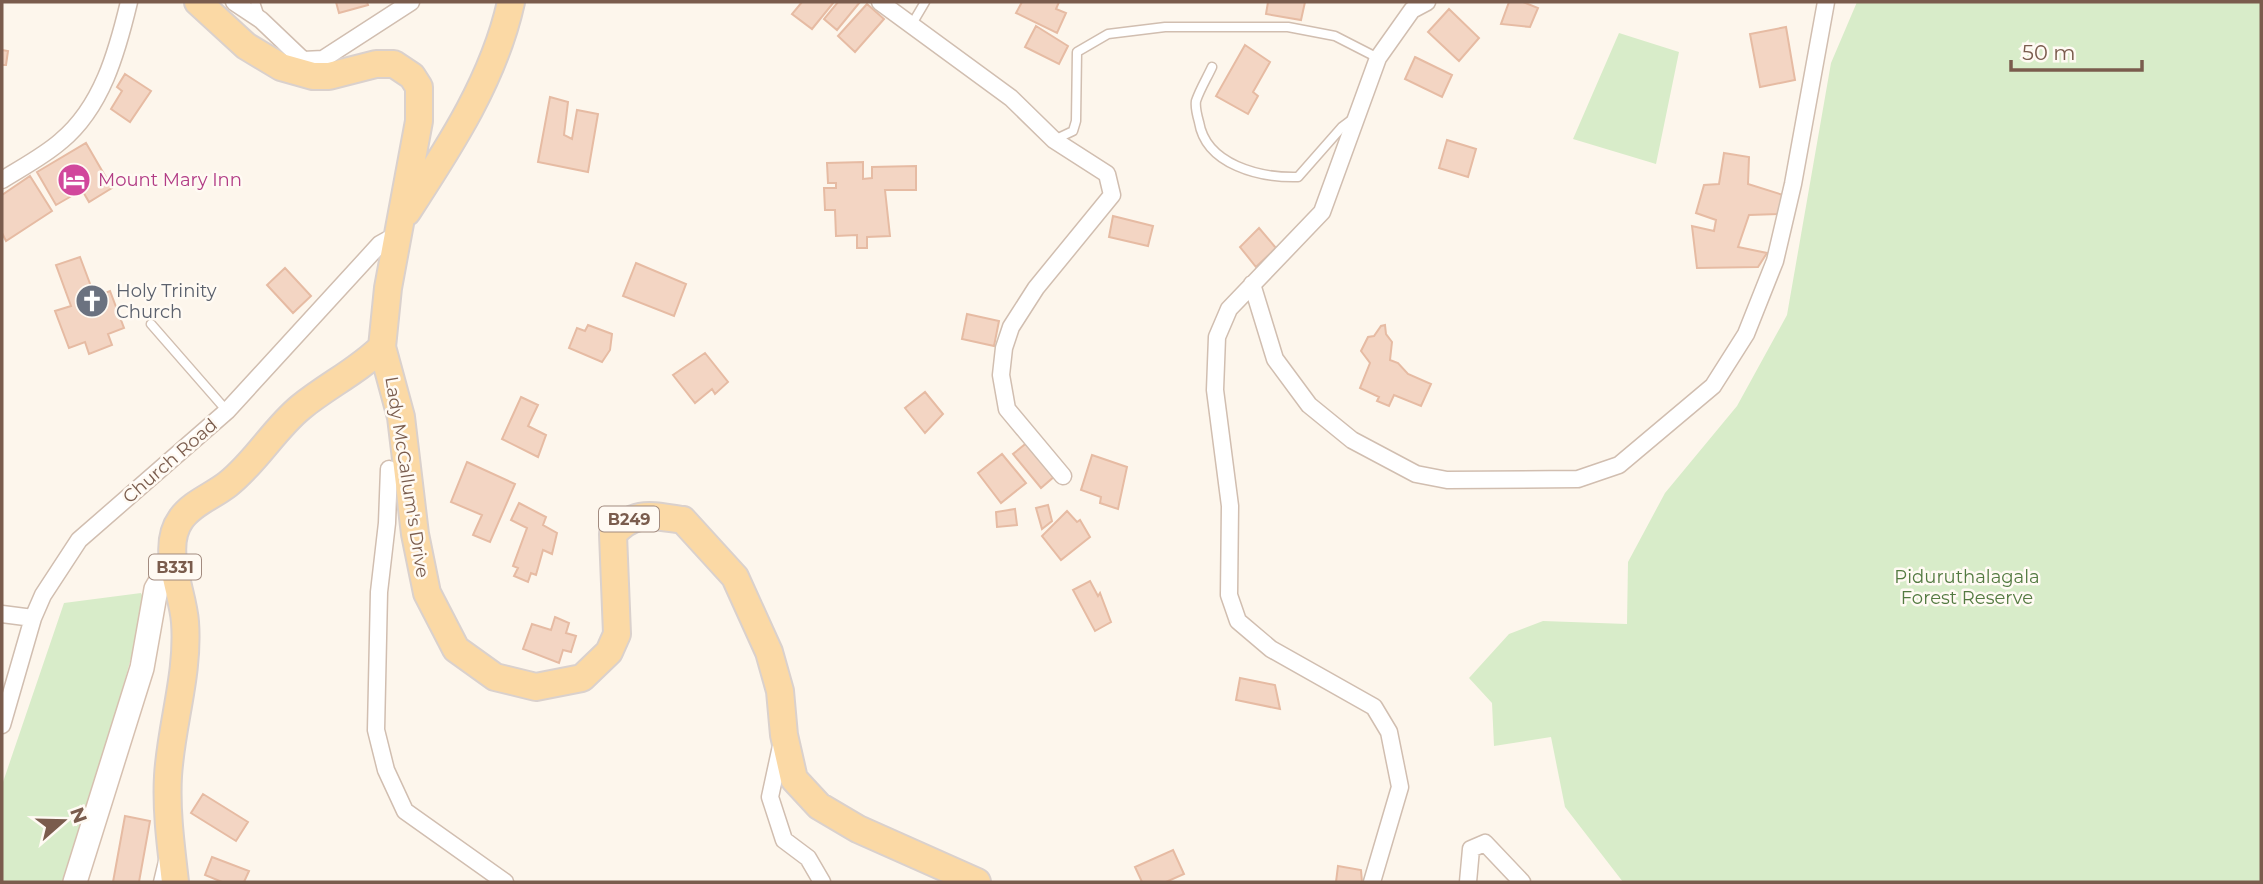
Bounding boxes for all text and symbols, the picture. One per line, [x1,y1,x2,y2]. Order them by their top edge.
scale bar [2011,28,2142,72]
text: 50 m [2022,40,2076,65]
hotel icon: Mount Mary Inn [55,161,93,199]
place label: Mount Mary Inn [98,169,242,191]
place label: Holy Trinity Church [116,280,217,323]
church icon: Holy Trinity Church [73,282,111,320]
street label: Lady McCallum's Drive [380,375,434,579]
street label: Church Road [118,414,222,508]
road number: B249 [599,506,659,532]
road number: B331 [149,554,201,580]
park label: Piduruthalagala Forest Reserve [1894,566,2040,609]
north arrow [28,786,98,856]
text: N [65,804,92,827]

